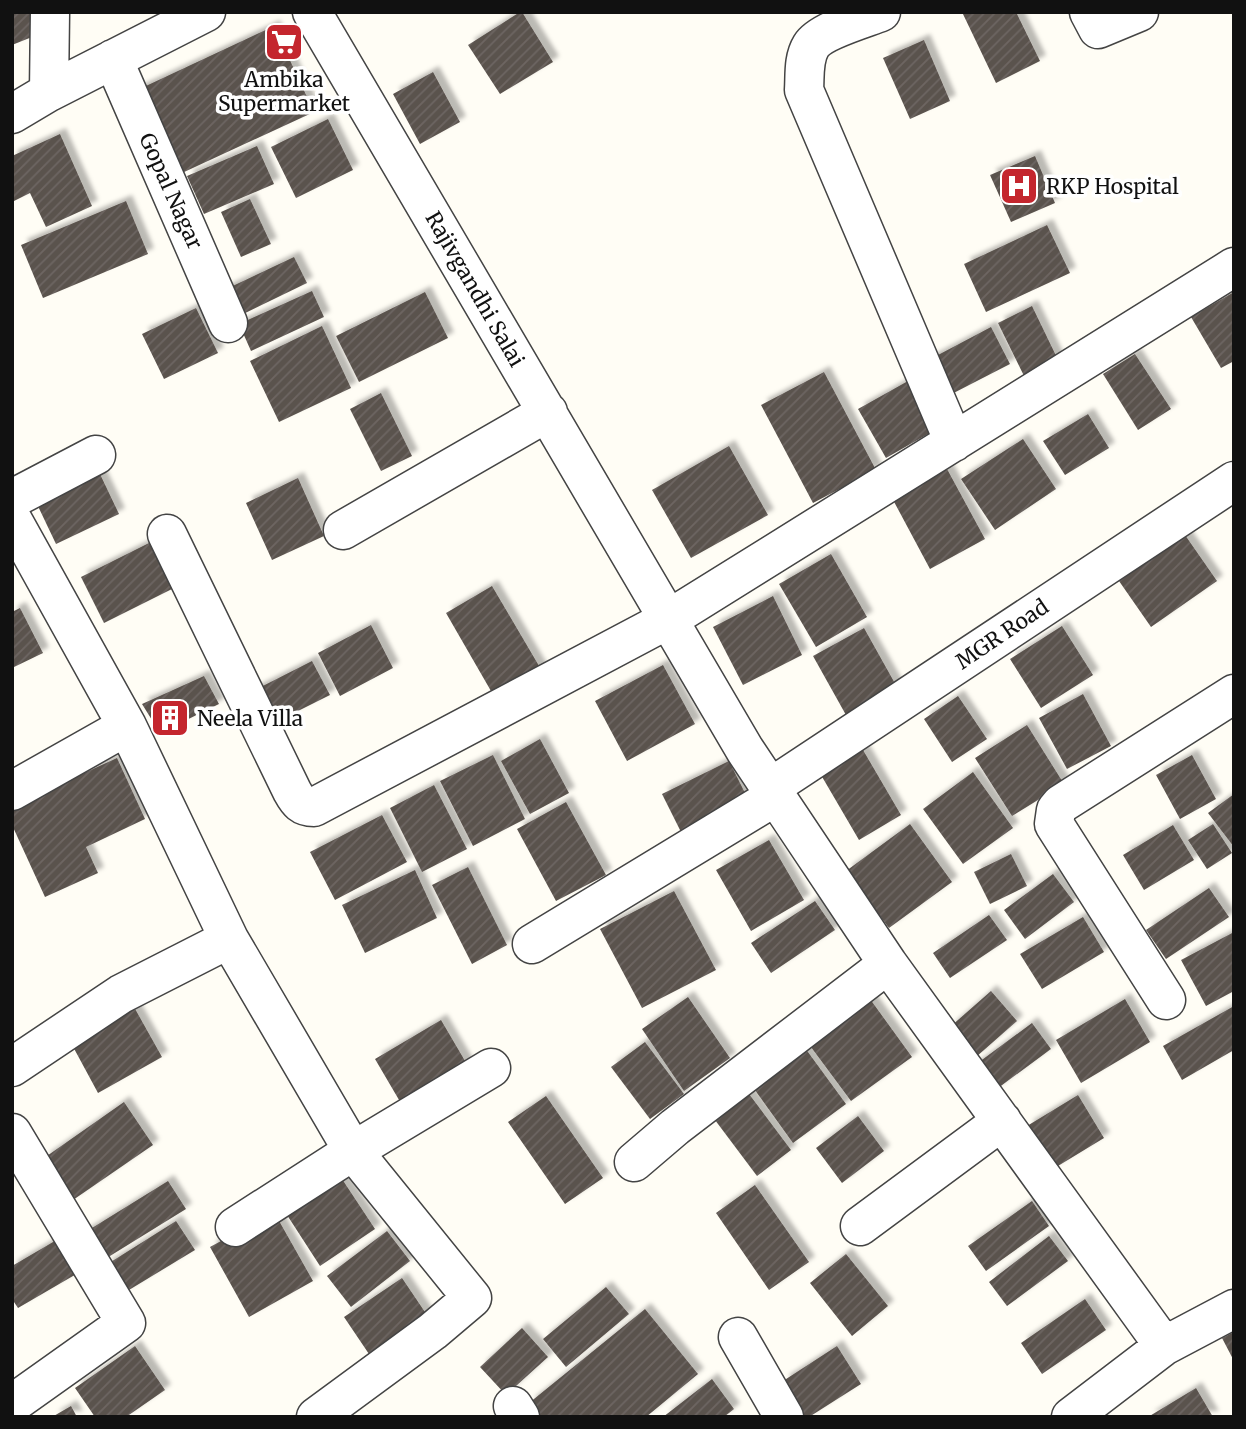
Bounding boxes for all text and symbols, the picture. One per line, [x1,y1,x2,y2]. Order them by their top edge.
supermarket icon: Ambika Supermarket [263,21,305,63]
place label: Ambika Supermarket [218,66,350,117]
street label: Gopal Nagar [133,129,209,253]
hospital icon: RKP Hospital [998,165,1040,207]
place label: RKP Hospital [1046,173,1179,200]
street label: Rajivgandhi Salai [420,206,531,372]
street label: MGR Road [950,593,1054,675]
building icon: Neela Villa [149,697,191,739]
place label: Neela Villa [197,705,303,732]

